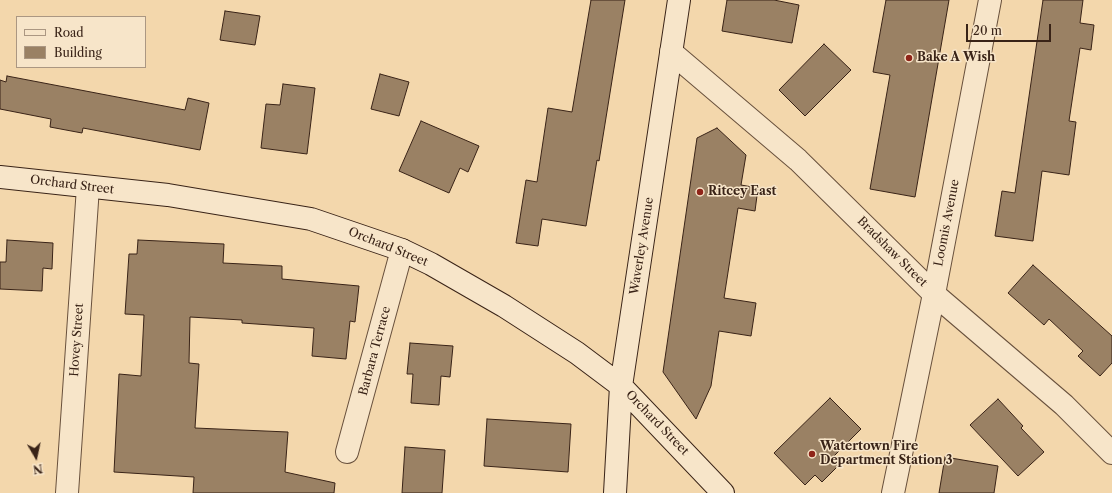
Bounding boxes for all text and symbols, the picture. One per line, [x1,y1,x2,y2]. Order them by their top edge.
legend [16,16,146,68]
scale bar [968,16,1053,42]
text: 20 m [973,23,1002,38]
text: Road [54,25,84,40]
text: Building [54,45,102,60]
place label: Bake A Wish [917,51,995,65]
marker: Bake A Wish [904,53,914,63]
street label: Orchard Street [29,173,115,197]
street label: Loomis Avenue [931,178,963,268]
place label: Ritcey East [708,185,776,199]
marker: Ritcey East [695,187,705,197]
street label: Waverley Avenue [627,196,657,296]
street label: Bradshaw Street [854,214,930,290]
street label: Orchard Street [346,225,430,269]
street label: Hovey Street [67,303,87,377]
street label: Barbara Terrace [356,305,394,397]
street label: Orchard Street [622,388,692,458]
north arrow [16,437,56,477]
place label: Watertown Fire Department Station 3 [820,440,953,468]
marker: Watertown Fire Department Station 3 [807,449,817,459]
text: N [32,461,44,477]

